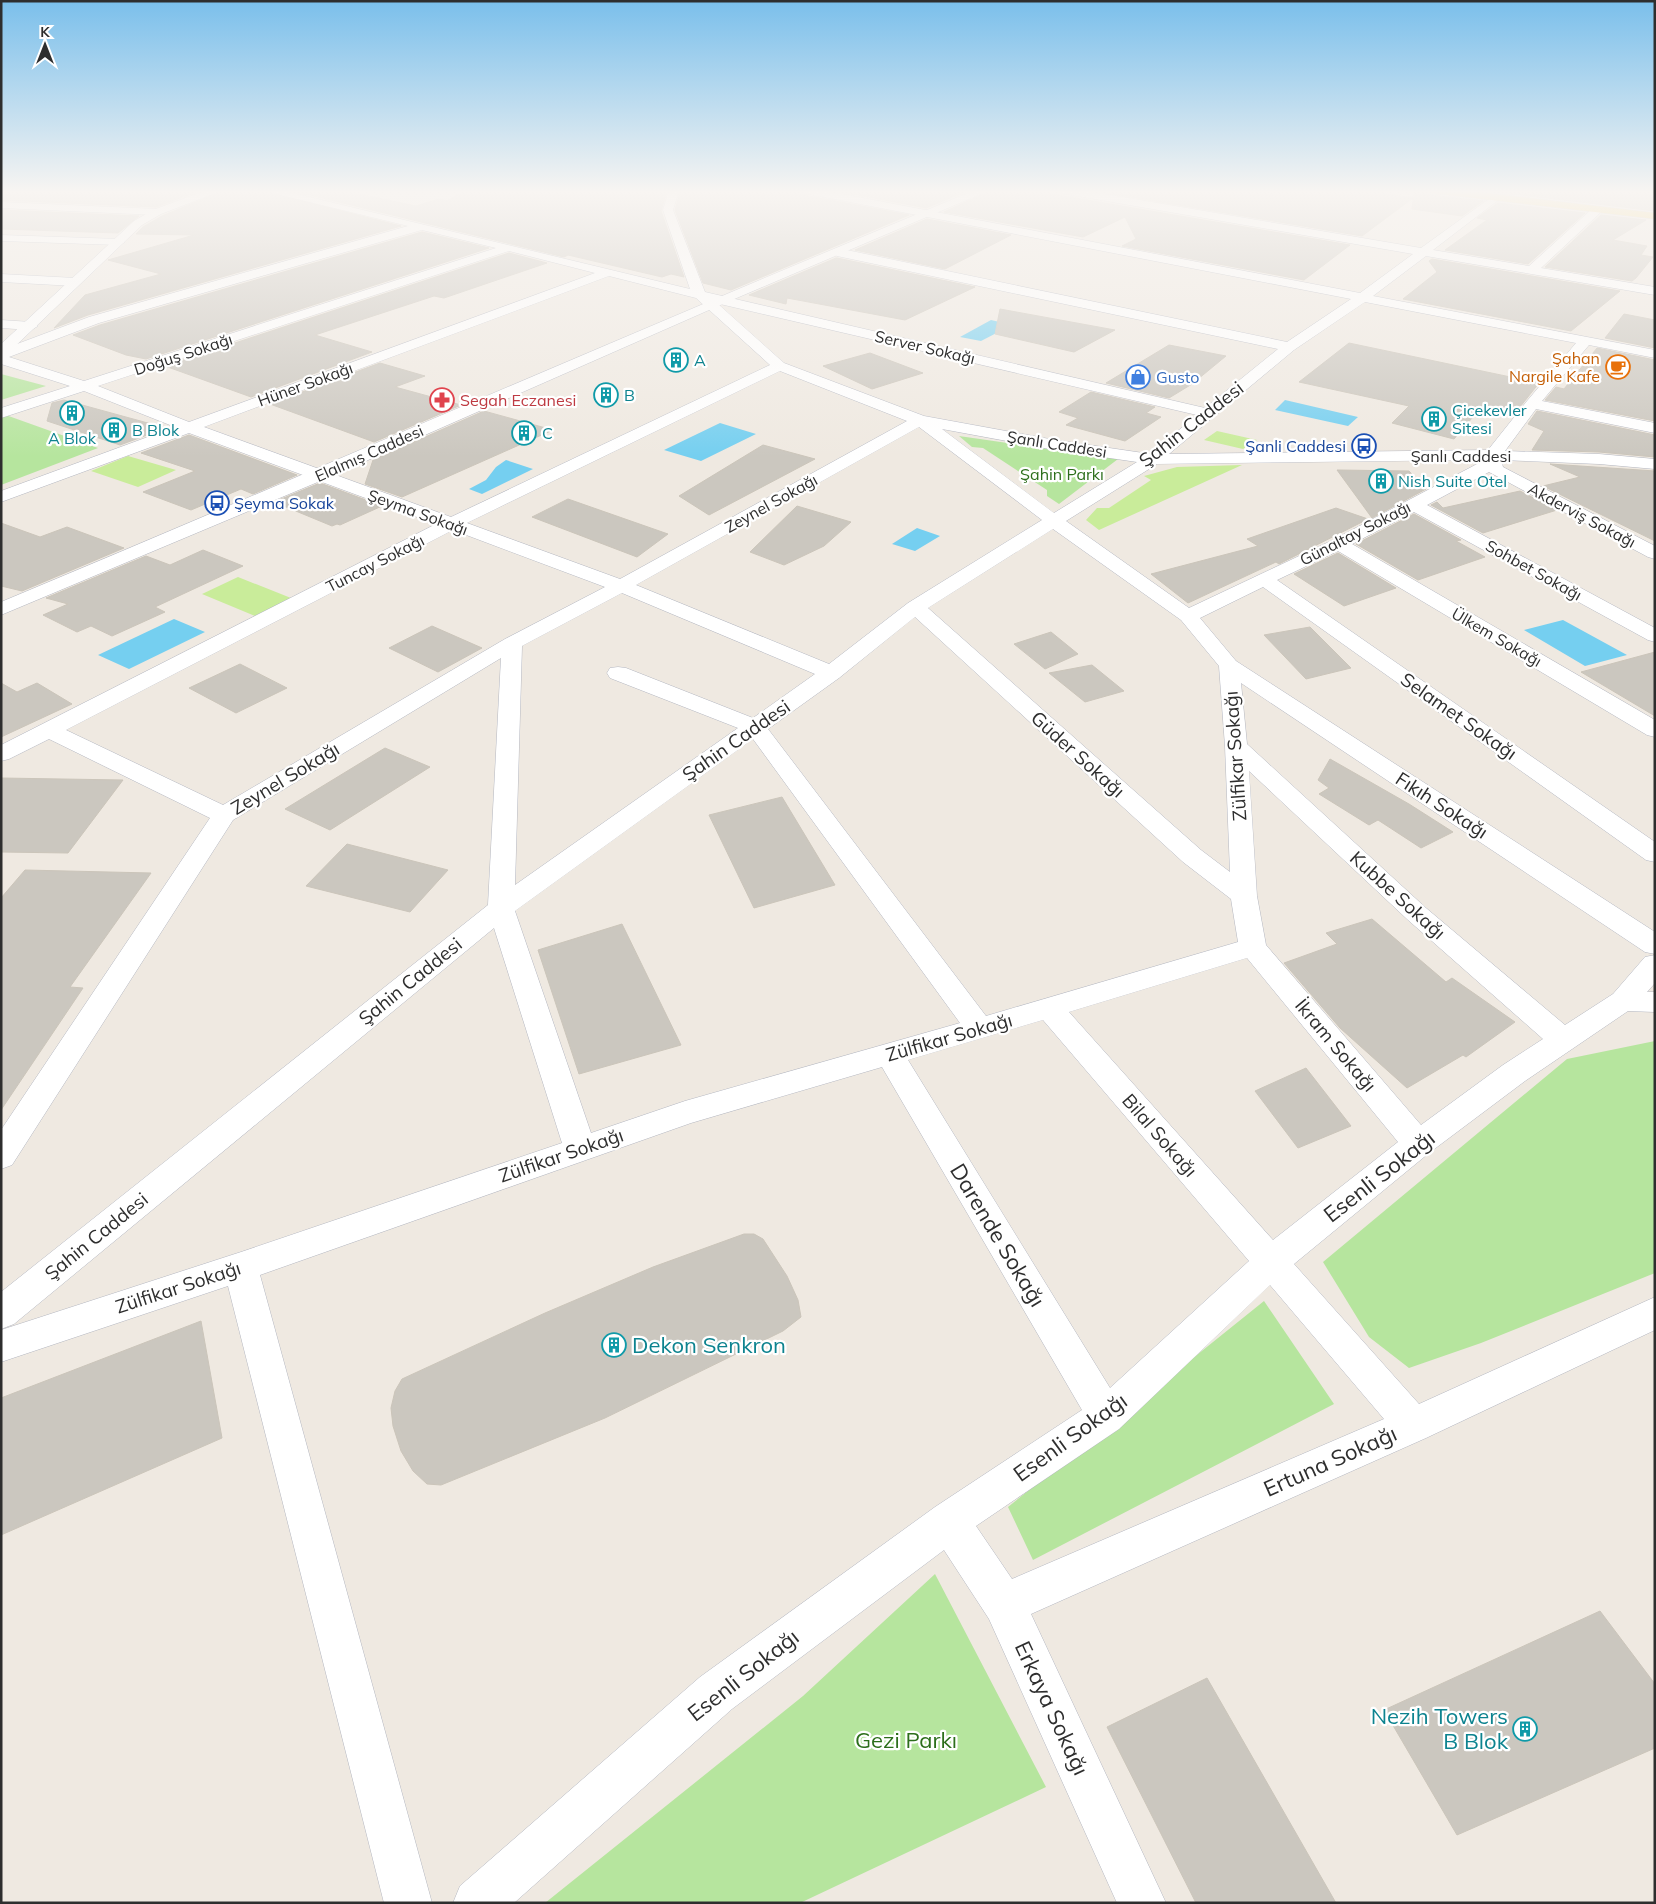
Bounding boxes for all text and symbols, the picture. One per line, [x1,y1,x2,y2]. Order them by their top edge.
north arrow [20,20,70,70]
text: K [40,23,50,41]
street label: Server Sokağı [873,326,977,368]
street label: Doğuş Sokağı [131,329,235,379]
building icon: A [663,347,689,373]
place label: Şahan Nargile Kafe [1509,348,1600,386]
place label: A [694,350,706,370]
cafe icon: Şahan Nargile Kafe [1605,354,1631,380]
street label: Hüner Sokağı [255,358,355,410]
shop icon: Gusto [1125,364,1151,390]
place label: Gusto [1156,367,1199,387]
street label: Şahin Caddesi [1134,376,1248,472]
building icon: B [593,382,619,408]
place label: B [624,385,635,405]
pharmacy icon: Segah Eczanesi [429,387,455,413]
place label: Segah Eczanesi [460,390,576,410]
building icon: A Blok [59,400,85,426]
place label: Çicekevler Sitesi [1452,400,1527,438]
building icon: Çicekevler Sitesi [1421,406,1447,432]
building icon: B Blok [101,417,127,443]
place label: B Blok [132,420,180,440]
street label: Elalmış Caddesi [312,420,426,486]
building icon: C [511,420,537,446]
place label: C [542,423,553,443]
street label: Şanlı Caddesi [1006,426,1108,462]
place label: A Blok [48,428,97,448]
bus stop icon: Şanli Caddesi [1351,433,1377,459]
place label: Şanli Caddesi [1245,436,1346,456]
street label: Şanlı Caddesi [1411,446,1511,466]
park label: Şahin Parkı [1020,464,1104,484]
building icon: Nish Suite Otel [1368,468,1394,494]
street label: Zeynel Sokağı [721,469,821,537]
place label: Nish Suite Otel [1398,471,1507,491]
street label: Akderviş Sokağı [1525,478,1639,552]
street label: Şeyma Sokağı [365,485,471,539]
bus stop icon: Şeyma Sokak [204,490,230,516]
place label: Şeyma Sokak [234,493,335,513]
street label: Günaltay Sokağı [1296,496,1414,570]
street label: Tuncay Sokağı [323,530,427,596]
street label: Sohbet Sokağı [1482,535,1586,605]
street label: Ülkem Sokağı [1448,603,1546,671]
street label: Selamet Sokağı [1396,667,1522,765]
street label: Zülfikar Sokağı [1218,690,1252,822]
street label: Şahin Caddesi [677,694,795,786]
street label: Güder Sokağı [1026,706,1130,802]
street label: Zeynel Sokağı [227,736,343,820]
street label: Fıkıh Sokağı [1391,766,1493,844]
street label: Kubbe Sokağı [1345,846,1451,944]
street label: Şahin Caddesi [353,932,467,1030]
street label: İkram Sokağı [1290,994,1382,1096]
street label: Zülfikar Sokağı [883,1008,1015,1066]
street label: Bilal Sokağı [1117,1088,1203,1182]
street label: Zülfikar Sokağı [496,1122,626,1188]
street label: Esenli Sokağı [1318,1124,1440,1228]
street label: Darende Sokağı [944,1158,1052,1312]
street label: Şahin Caddesi [39,1187,153,1285]
street label: Zülfikar Sokağı [112,1255,244,1319]
place label: Dekon Senkron [632,1331,786,1359]
building icon: Dekon Senkron [601,1332,627,1358]
street label: Esenli Sokağı [1008,1386,1132,1488]
street label: Ertuna Sokağı [1259,1419,1401,1503]
street label: Esenli Sokağı [682,1623,804,1727]
street label: Erkaya Sokağı [1009,1636,1095,1780]
place label: Nezih Towers B Blok [1371,1702,1509,1755]
building icon: Nezih Towers B Blok [1512,1716,1538,1742]
park label: Gezi Parkı [855,1726,957,1754]

